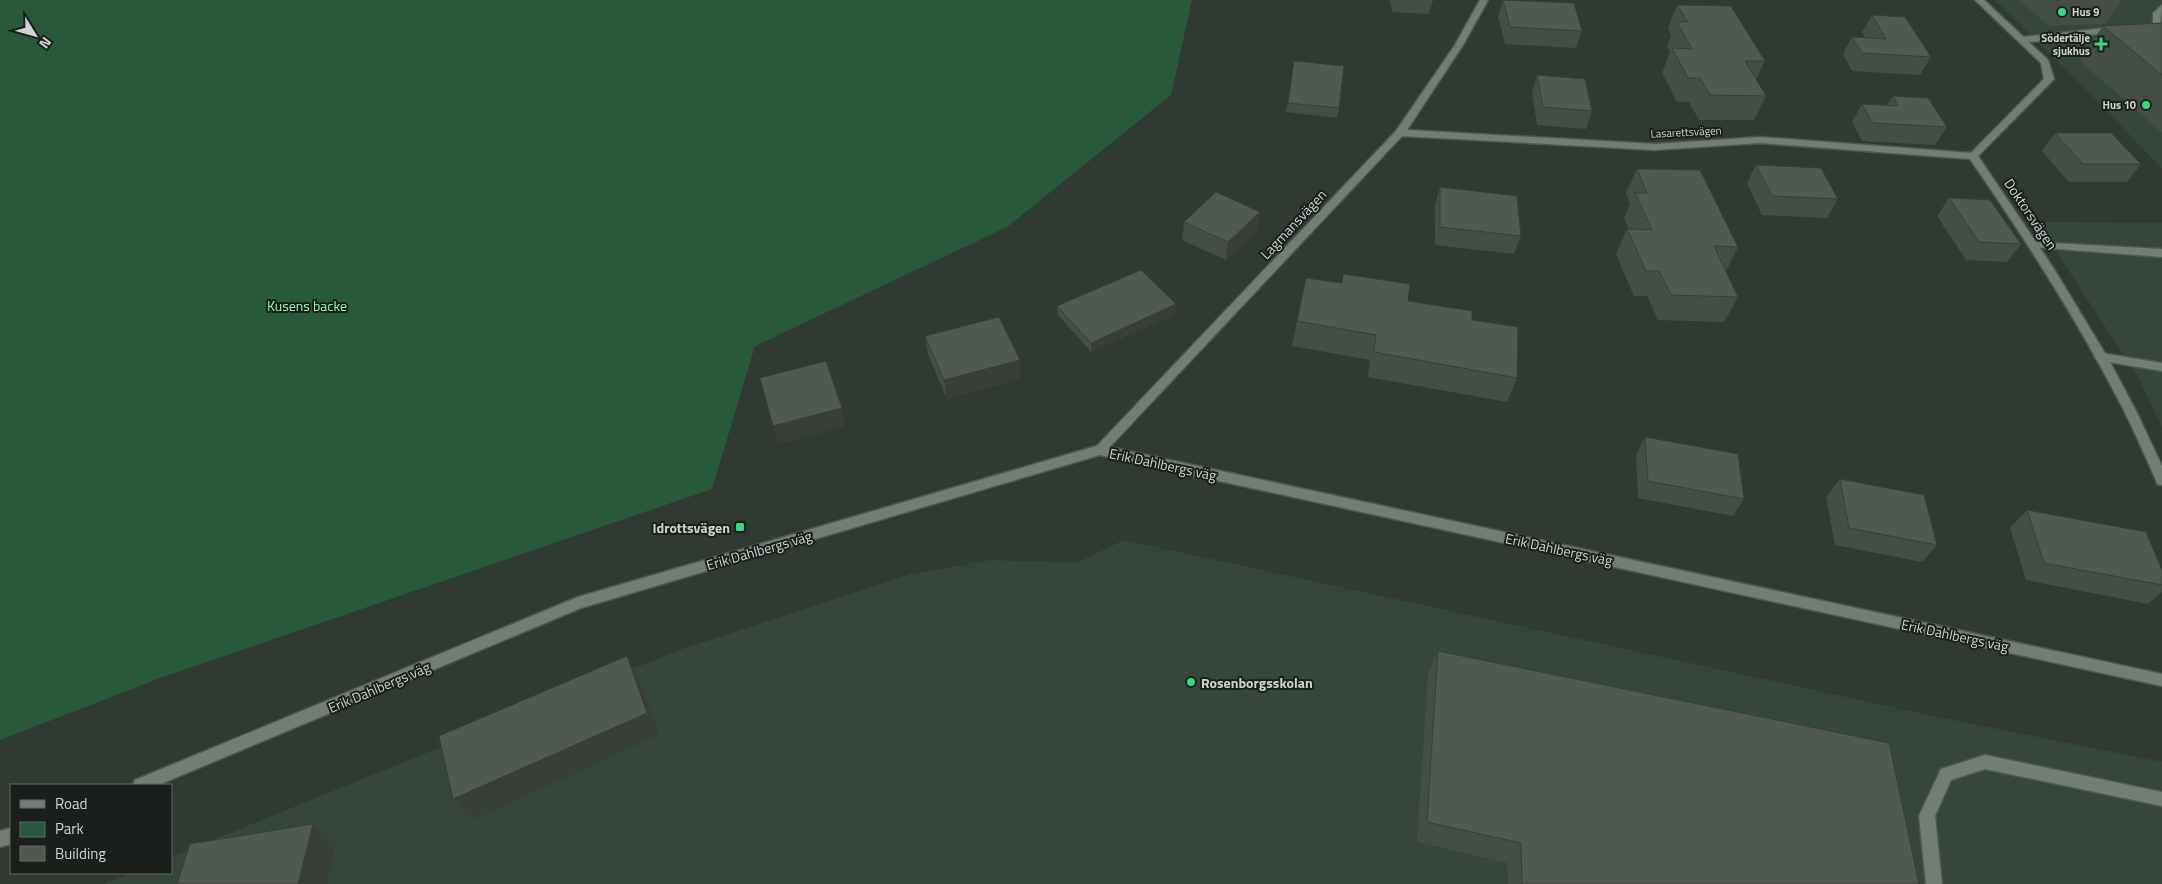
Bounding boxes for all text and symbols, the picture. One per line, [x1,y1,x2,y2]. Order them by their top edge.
place label: Hus 9 [2072,4,2099,20]
marker: Hus 9 [2056,6,2068,18]
north arrow [10,10,60,60]
place label: Södertälje sjukhus [2041,30,2090,59]
text: N [34,33,57,53]
marker: Södertälje sjukhus [2094,37,2108,51]
place label: Hus 10 [2103,97,2136,113]
marker: Hus 10 [2140,99,2152,111]
street label: Lasarettsvägen [1650,122,1722,142]
street label: Doktorsvägen [1999,174,2063,254]
street label: Lagmansvägen [1255,184,1331,264]
park label: Kusens backe [267,295,347,316]
street label: Erik Dahlbergs väg [1107,442,1219,486]
place label: Idrottsvägen [653,517,730,538]
marker: Idrottsvägen [734,521,746,533]
street label: Erik Dahlbergs väg [704,525,814,575]
street label: Erik Dahlbergs väg [1503,527,1615,571]
street label: Erik Dahlbergs väg [1899,613,2011,657]
street label: Erik Dahlbergs väg [325,656,433,718]
place label: Rosenborgsskolan [1201,672,1313,693]
marker: Rosenborgsskolan [1185,676,1197,688]
legend [10,784,172,874]
text: Road [55,792,87,815]
text: Park [55,817,84,840]
text: Building [55,842,106,865]

